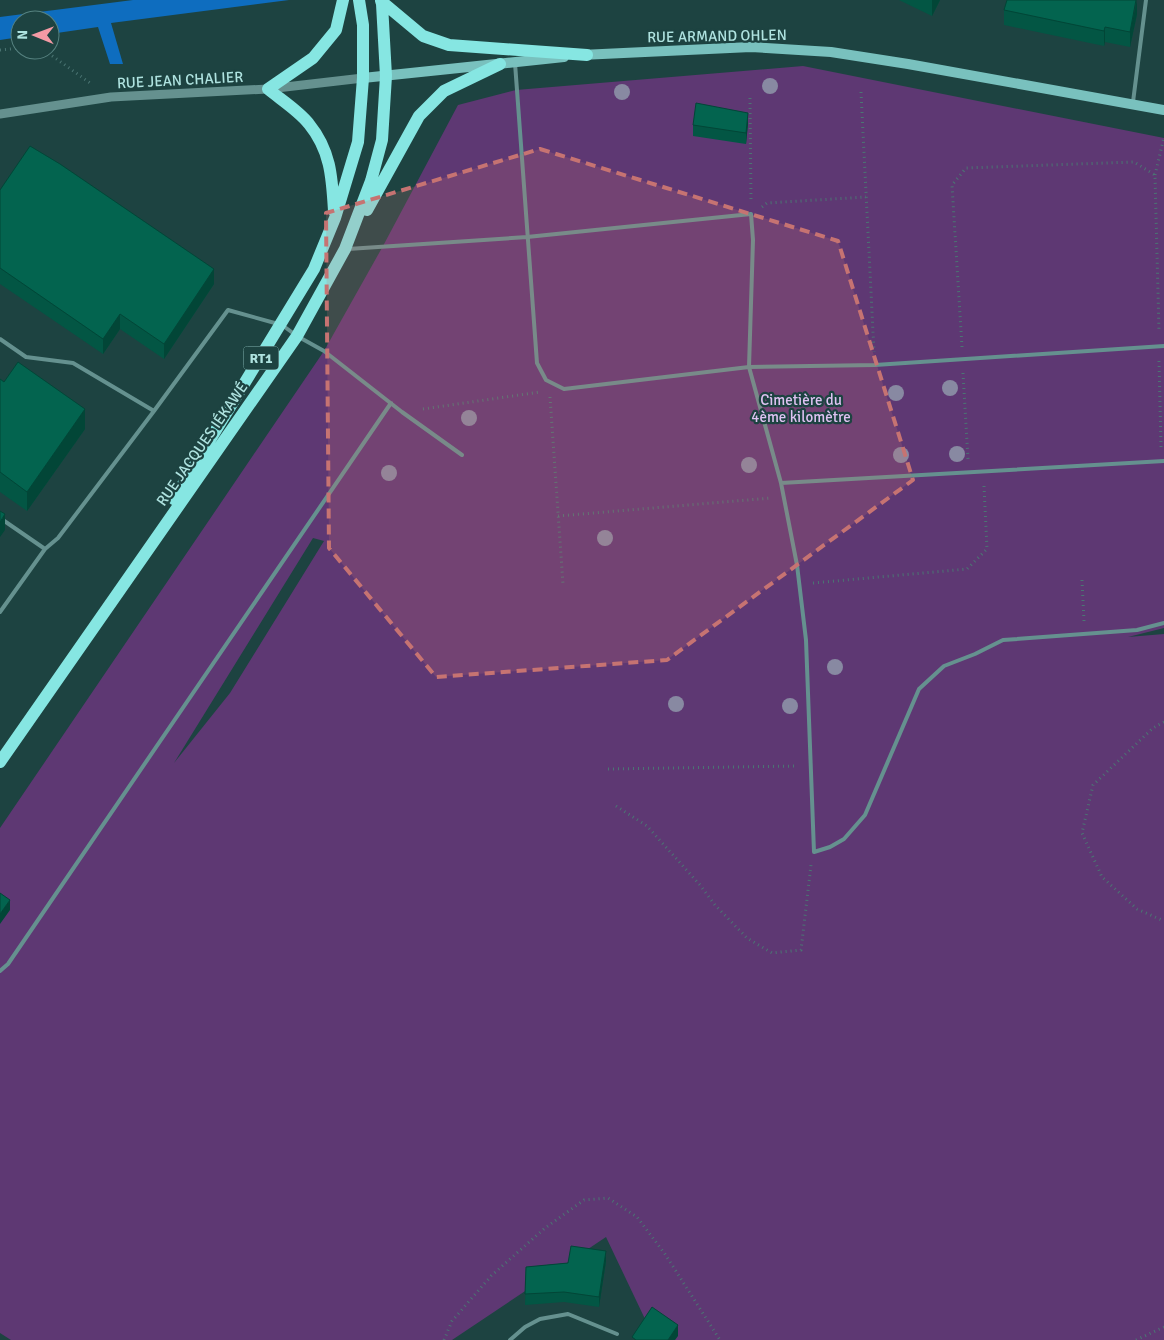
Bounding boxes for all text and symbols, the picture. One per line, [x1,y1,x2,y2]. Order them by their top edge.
north arrow [10,10,60,60]
street label: RUE ARMAND OHLEN [647,26,787,46]
text: N [14,30,31,40]
street label: RUE JEAN CHALIER [116,68,244,92]
road number: RT1 [244,346,278,369]
street label: RUE JACQUES IÉKAWÉ [152,378,251,509]
park label: Cimetière du 4ème kilomètre [751,391,851,426]

